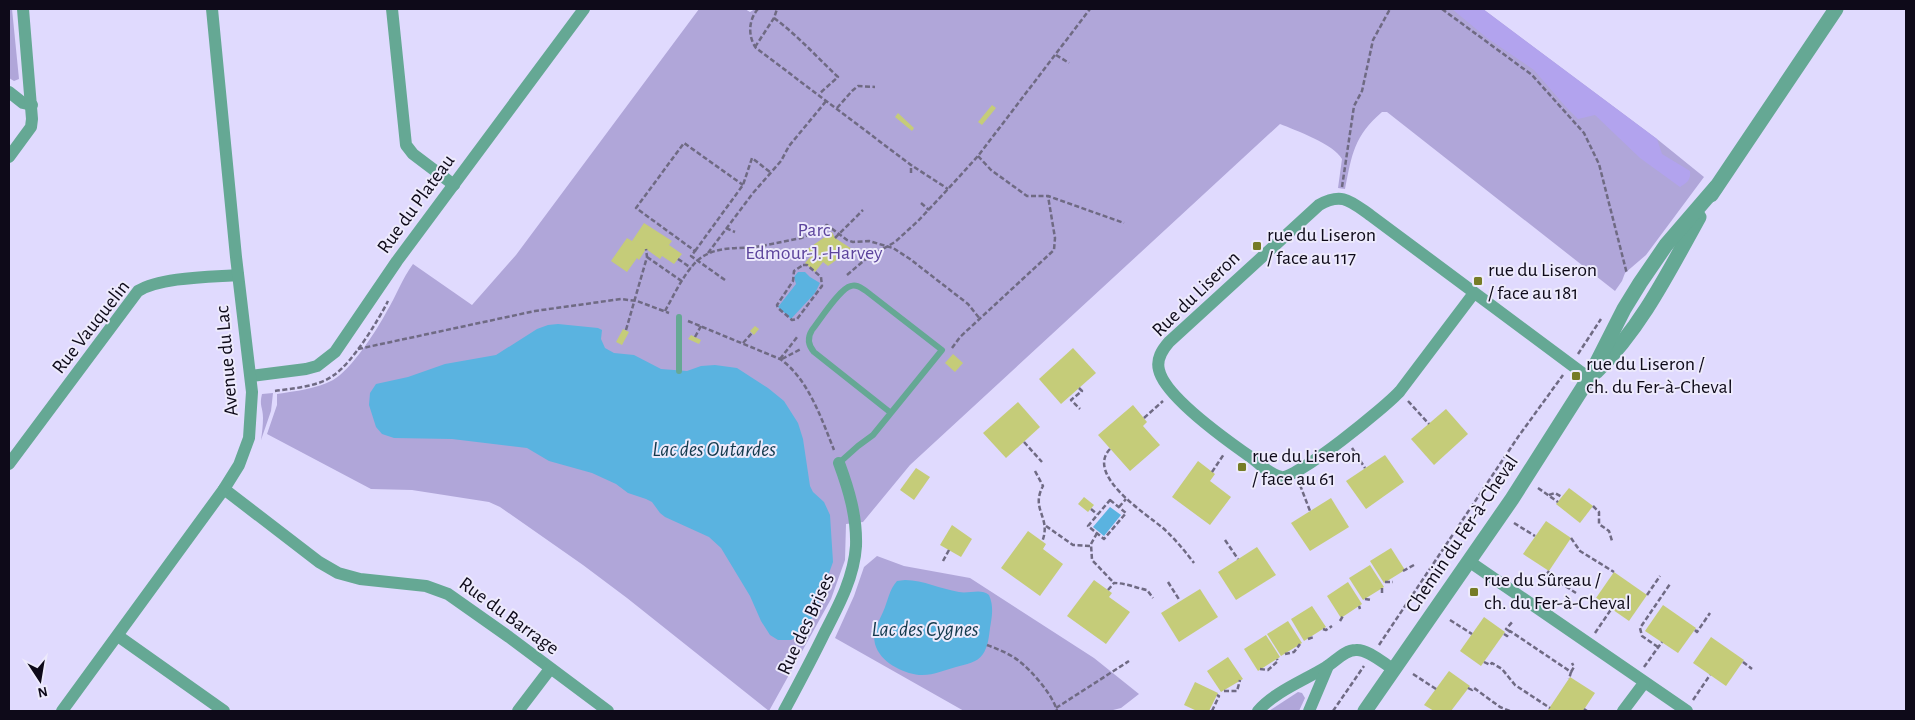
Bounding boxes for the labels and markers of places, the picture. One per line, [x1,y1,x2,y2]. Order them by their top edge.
place label: rue du Liseron / face au 117 [1267,225,1376,268]
marker: rue du Liseron / face au 117 [1251,240,1263,252]
place label: rue du Liseron / face au 181 [1488,260,1597,303]
marker: rue du Liseron / face au 181 [1472,275,1484,287]
place label: rue du Liseron / ch. du Fer-à-Cheval [1586,354,1733,397]
marker: rue du Liseron / ch. du Fer-à-Cheval [1570,370,1582,382]
place label: rue du Liseron / face au 61 [1252,446,1361,489]
marker: rue du Liseron / face au 61 [1236,461,1248,473]
place label: rue du Sûreau / ch. du Fer-à-Cheval [1484,570,1631,613]
marker: rue du Sûreau / ch. du Fer-à-Cheval [1468,586,1480,598]

